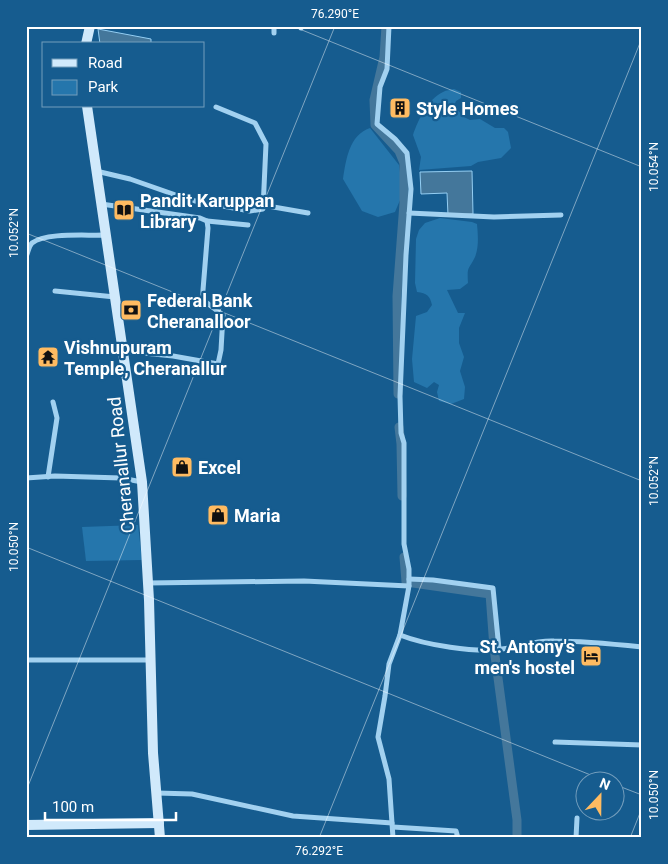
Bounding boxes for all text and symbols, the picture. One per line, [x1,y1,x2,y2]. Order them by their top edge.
text: 76.290°E [311,7,359,21]
legend [42,42,205,108]
text: Road [88,54,122,72]
text: Park [88,78,119,96]
building icon: Style Homes [388,96,412,120]
place label: Style Homes [416,98,519,119]
text: 10.054°N [647,142,661,192]
place label: Pandit Karuppan Library [140,190,274,232]
library icon: Pandit Karuppan Library [112,198,136,222]
text: 10.052°N [7,208,21,258]
place label: Federal Bank Cheranalloor [147,290,253,332]
bank icon: Federal Bank Cheranalloor [119,298,143,322]
place label: Vishnupuram Temple, Cheranallur [64,337,227,379]
temple icon: Vishnupuram Temple, Cheranallur [36,345,60,369]
street label: Cheranallur Road [103,396,139,534]
shop icon: Excel [170,455,194,479]
text: 10.052°N [647,456,661,506]
place label: Excel [198,457,241,478]
shop icon: Maria [206,503,230,527]
place label: Maria [234,505,281,526]
text: 10.050°N [7,522,21,572]
place label: St. Antony's men's hostel [474,636,575,678]
hotel icon: St. Antony's men's hostel [579,644,603,668]
text: 10.050°N [647,770,661,820]
north arrow [576,772,626,822]
text: N [597,775,612,793]
scale bar [45,789,176,821]
text: 100 m [52,798,94,816]
text: 76.292°E [295,844,343,858]

